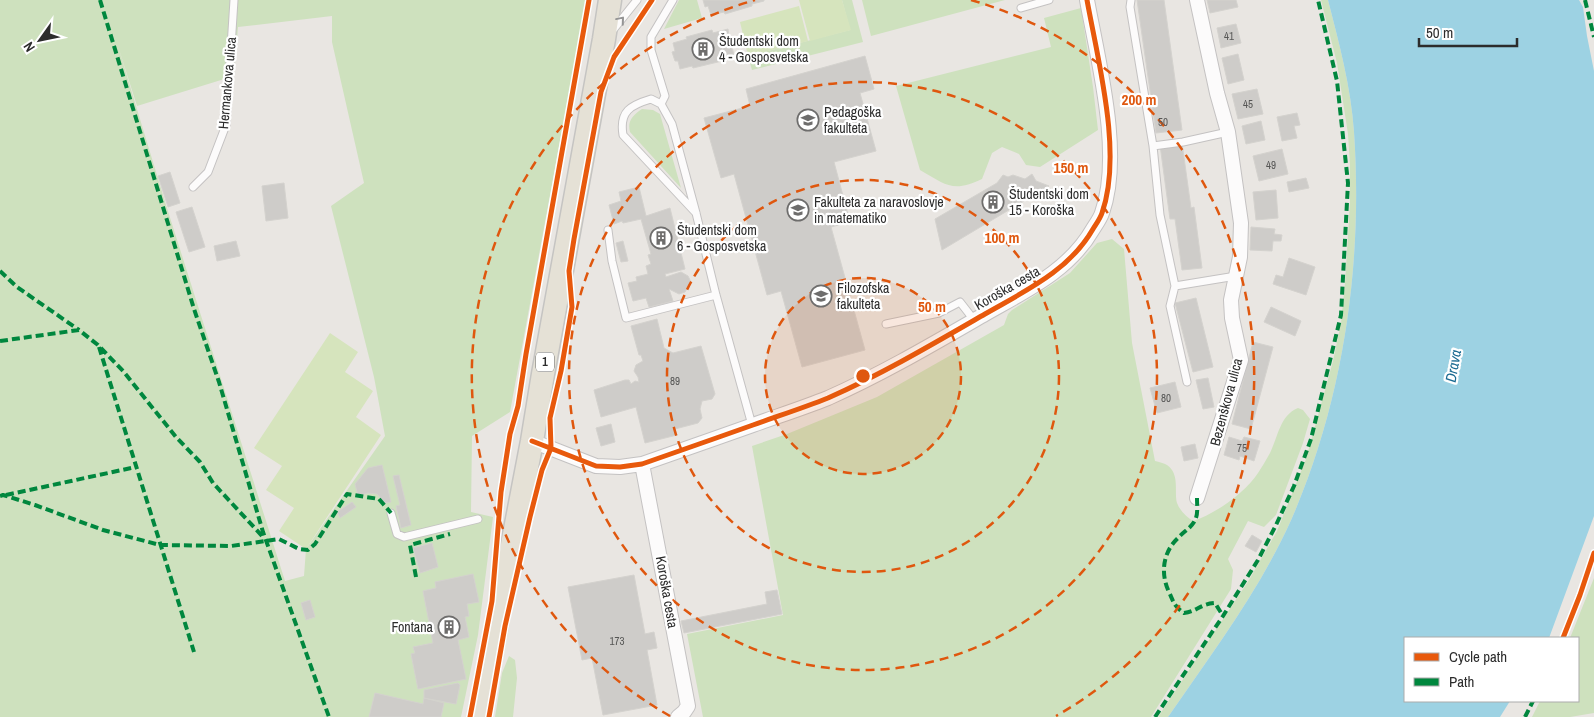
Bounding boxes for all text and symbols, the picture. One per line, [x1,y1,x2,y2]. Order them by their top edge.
north arrow [15,15,65,65]
scale bar [1419,15,1516,47]
one-way arrow [615,17,623,26]
text: 50 m [1426,22,1453,43]
house number: 41 [1224,29,1234,43]
place label: Študentski dom 4 - Gosposvetska [719,32,809,66]
street label: Hermankova ulica [214,36,240,130]
building icon: Študentski dom 4 - Gosposvetska [691,37,715,61]
text: N [19,39,39,55]
text: 200 m [1122,89,1156,110]
house number: 45 [1243,97,1253,111]
place label: Pedagoška fakulteta [824,103,882,137]
school or university icon: Pedagoška fakulteta [796,108,820,132]
house number: 50 [1158,115,1168,129]
text: 150 m [1054,157,1088,178]
house number: 49 [1266,158,1276,172]
place label: Študentski dom 15 - Koroška [1009,185,1089,219]
building icon: Študentski dom 15 - Koroška [981,190,1005,214]
place label: Fakulteta za naravoslovje in matematiko [814,193,944,227]
school or university icon: Fakulteta za naravoslovje in matematiko [786,198,810,222]
place label: Študentski dom 6 - Gosposvetska [677,221,767,255]
building icon: Študentski dom 6 - Gosposvetska [649,226,673,250]
text: 100 m [985,227,1019,248]
street label: Koroška cesta [971,262,1044,314]
place label: Filozofska fakulteta [837,279,890,313]
school or university icon: Filozofska fakulteta [809,284,833,308]
text: 50 m [918,296,946,317]
water label: Drava [1440,348,1466,384]
road number: 1 [536,352,554,372]
street label: Bezenškova ulica [1206,356,1246,448]
centre of rings [854,367,872,385]
house number: 89 [670,374,680,388]
house number: 80 [1161,391,1171,405]
house number: 75 [1237,441,1247,455]
street label: Koroška cesta [652,555,682,630]
building icon: Fontana [437,615,461,639]
place label: Fontana [391,618,434,636]
house number: 173 [609,634,625,648]
legend [1404,637,1579,702]
text: Cycle path [1449,646,1507,667]
text: Path [1449,671,1474,692]

